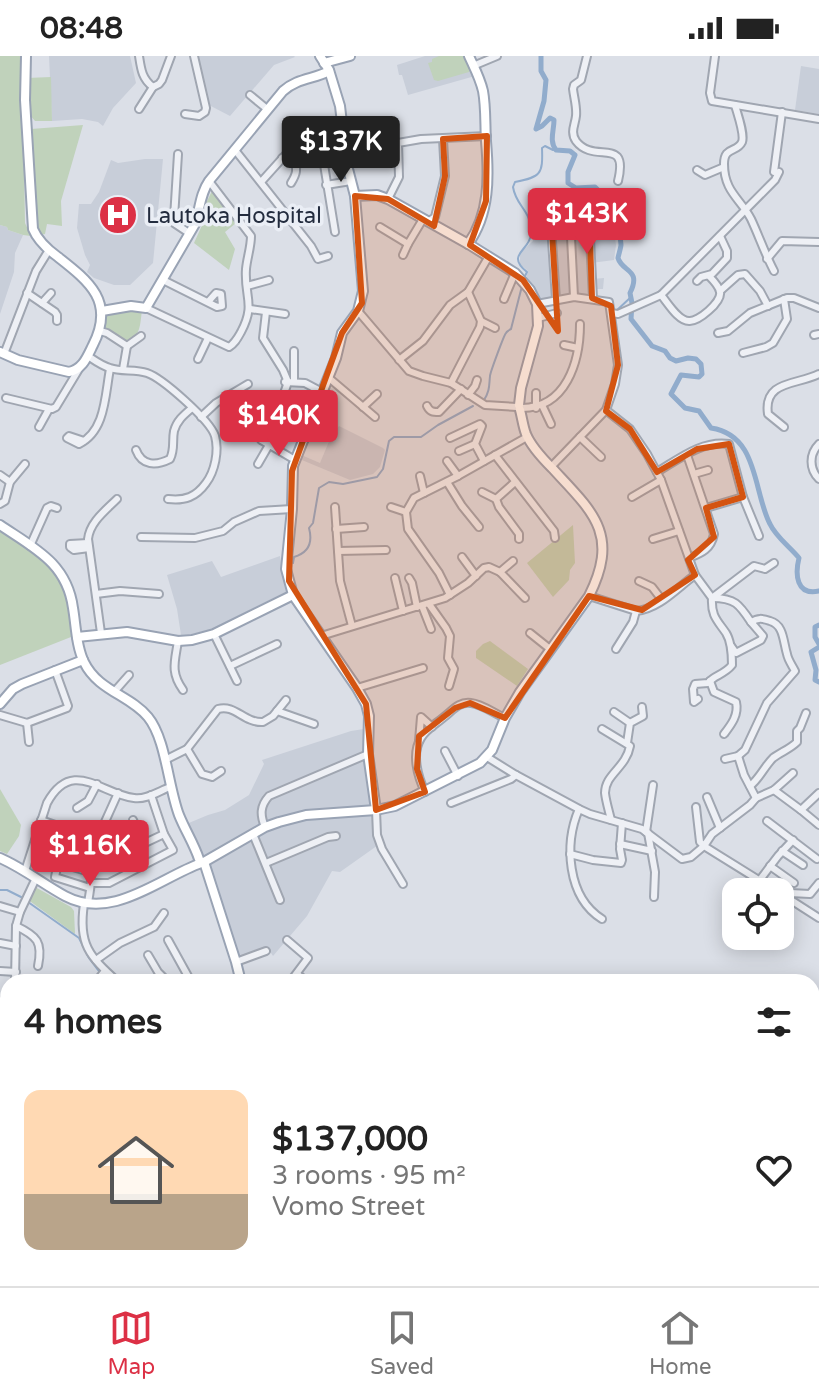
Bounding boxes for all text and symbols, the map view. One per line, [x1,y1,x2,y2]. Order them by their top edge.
text: 08:48 [40,10,123,47]
pin: $137K [285,116,397,184]
text: $137K [300,126,382,157]
pin: $143K [531,188,643,256]
hospital icon: Lautoka Hospital [97,194,139,236]
text: $143K [546,198,628,229]
place label: Lautoka Hospital [146,203,322,229]
pin: $140K [223,390,335,458]
text: $140K [238,400,320,431]
pin: $116K [34,820,146,888]
text: $116K [49,830,131,861]
map controls [722,878,794,950]
button: locate [722,878,794,950]
icon: filters [752,1000,796,1044]
text: 4 homes [24,1002,162,1043]
text: $137,000 [272,1119,428,1160]
icon: home [88,1122,184,1218]
icon: heart [752,1148,796,1192]
text: 3 rooms · 95 m² [272,1160,466,1191]
text: Vomo Street [272,1191,425,1222]
tab: Map [108,1306,155,1380]
tab: Saved [370,1306,434,1380]
tab: Home [649,1306,711,1380]

